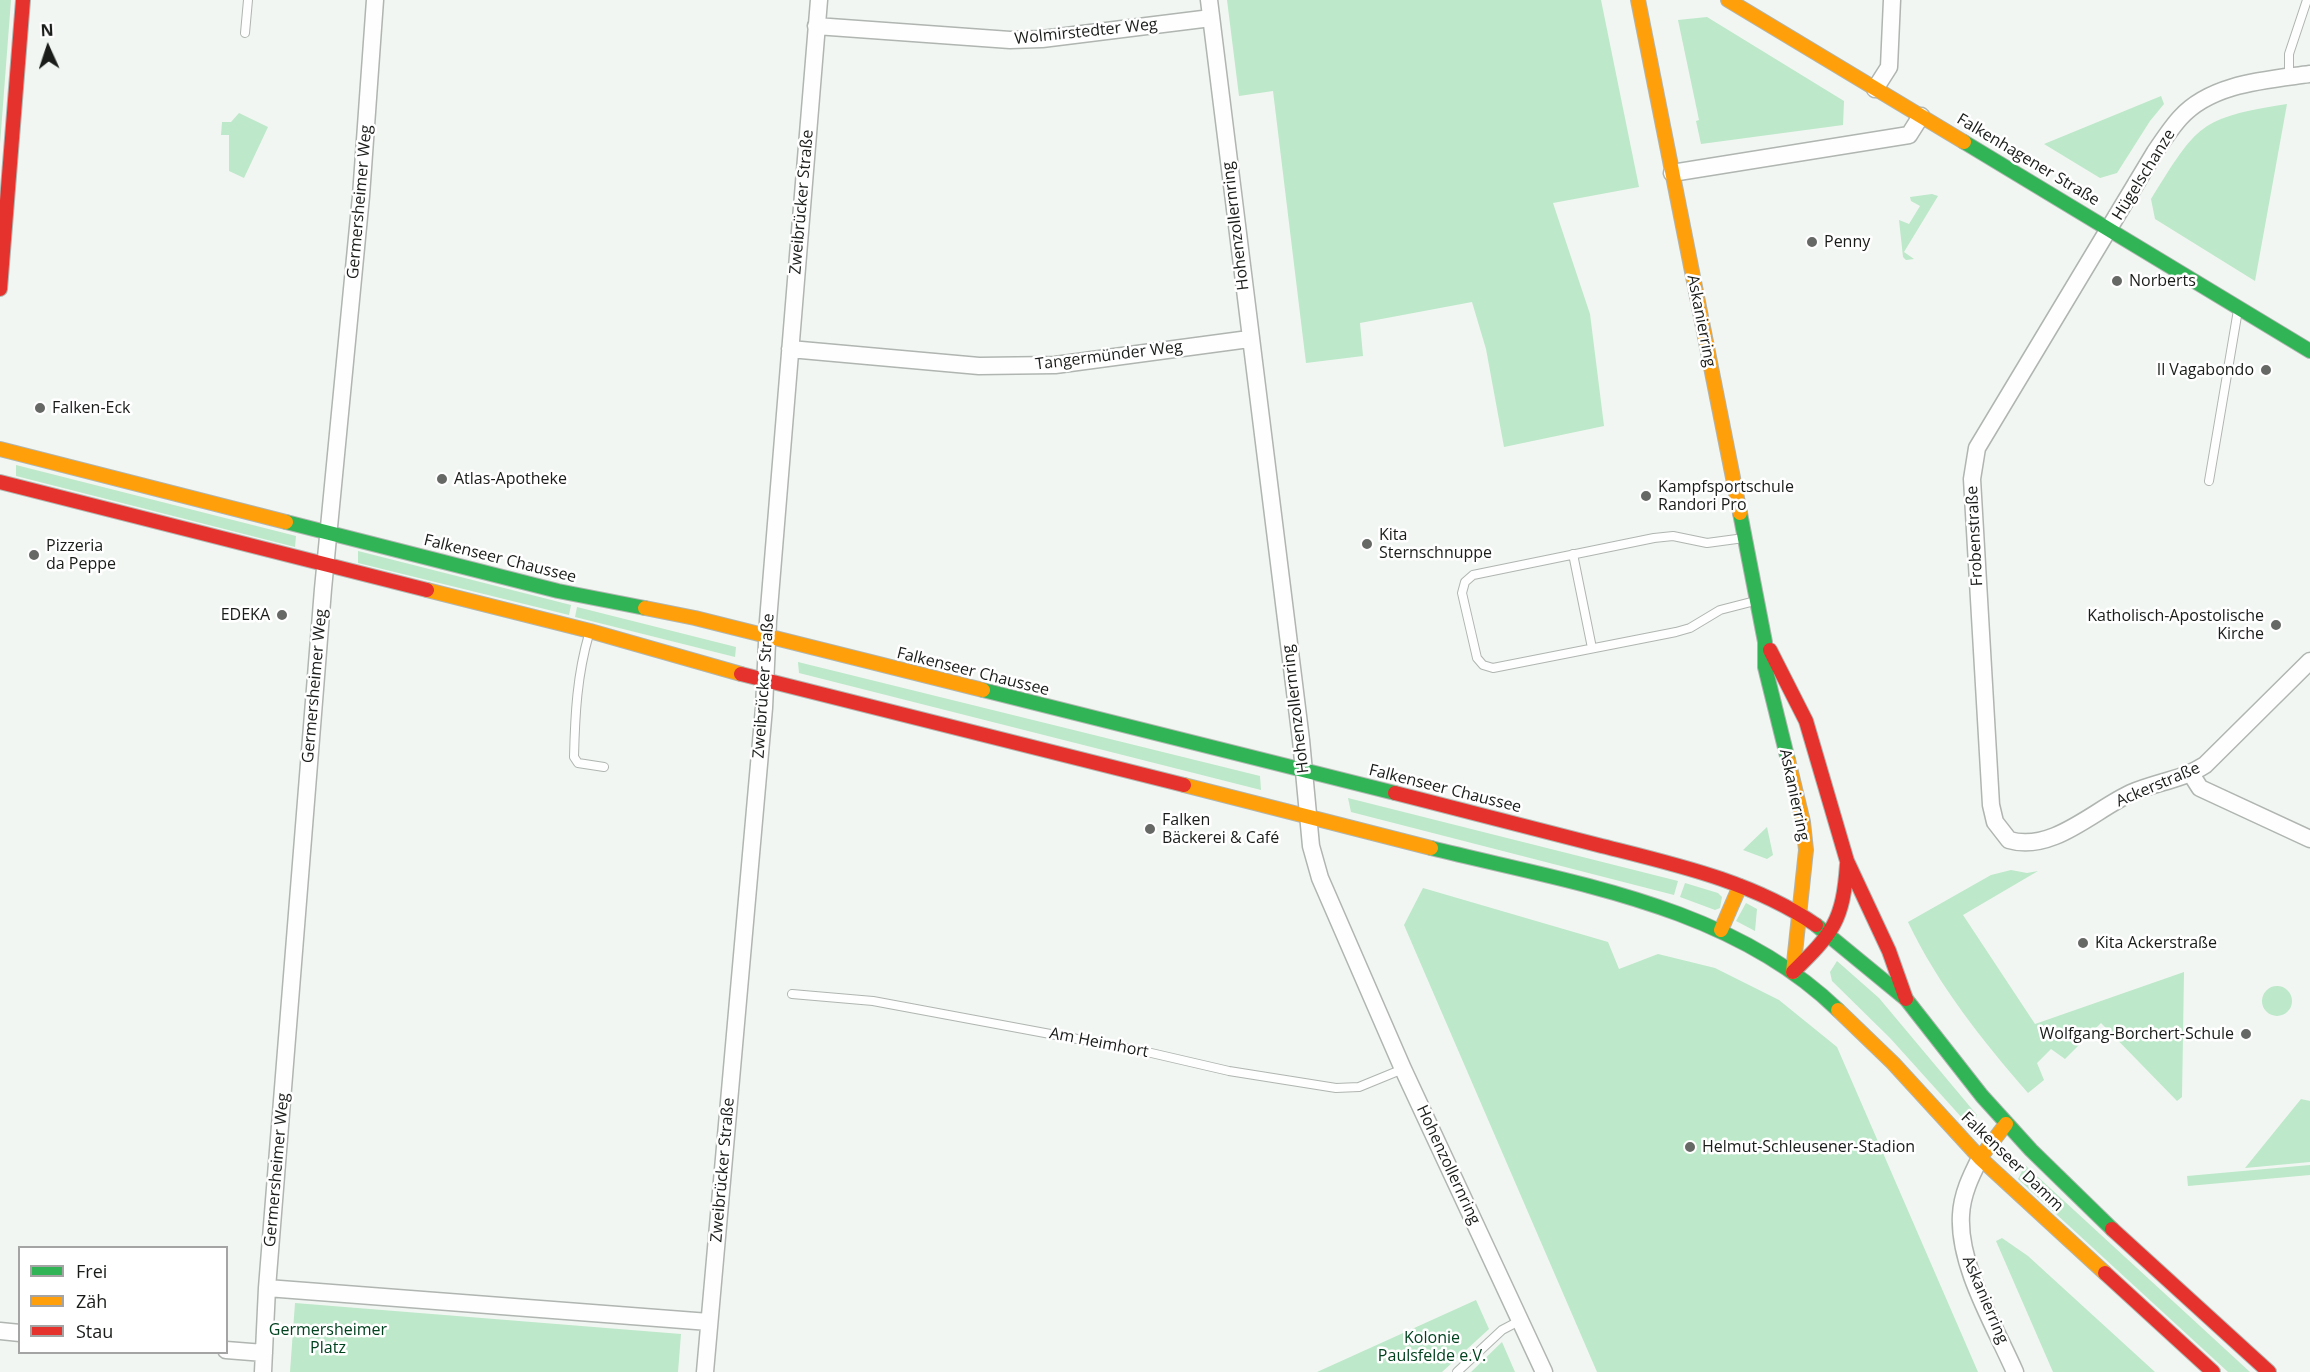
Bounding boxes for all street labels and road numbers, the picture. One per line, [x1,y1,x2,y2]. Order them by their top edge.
street label: Wolmirstedter Weg [1014,15,1158,49]
street label: Falkenhagener Straße [1953,110,2103,210]
street label: Germersheimer Weg [344,124,376,280]
street label: Hügelschanze [2108,126,2180,224]
street label: Zweibrücker Straße [786,129,818,275]
street label: Hohenzollernring [1219,160,1253,292]
street label: Askanierring [1683,273,1719,369]
street label: Tangermünder Weg [1034,337,1184,375]
street label: Frobenstraße [1963,485,1987,587]
street label: Falkenseer Chaussee [422,531,578,587]
street label: Germersheimer Weg [299,608,331,764]
street label: Zweibrücker Straße [749,613,779,759]
street label: Hohenzollernring [1279,643,1313,775]
street label: Falkenseer Chaussee [895,644,1051,700]
street label: Askanierring [1775,747,1813,843]
street label: Ackerstraße [2113,759,2203,811]
street label: Falkenseer Chaussee [1367,761,1523,817]
street label: Am Heimhort [1048,1024,1150,1062]
street label: Germersheimer Weg [261,1092,293,1248]
street label: Zweibrücker Straße [707,1097,739,1243]
street label: Hohenzollernring [1412,1102,1484,1228]
street label: Falkenseer Damm [1957,1108,2067,1216]
street label: Askanierring [1958,1253,2012,1347]

